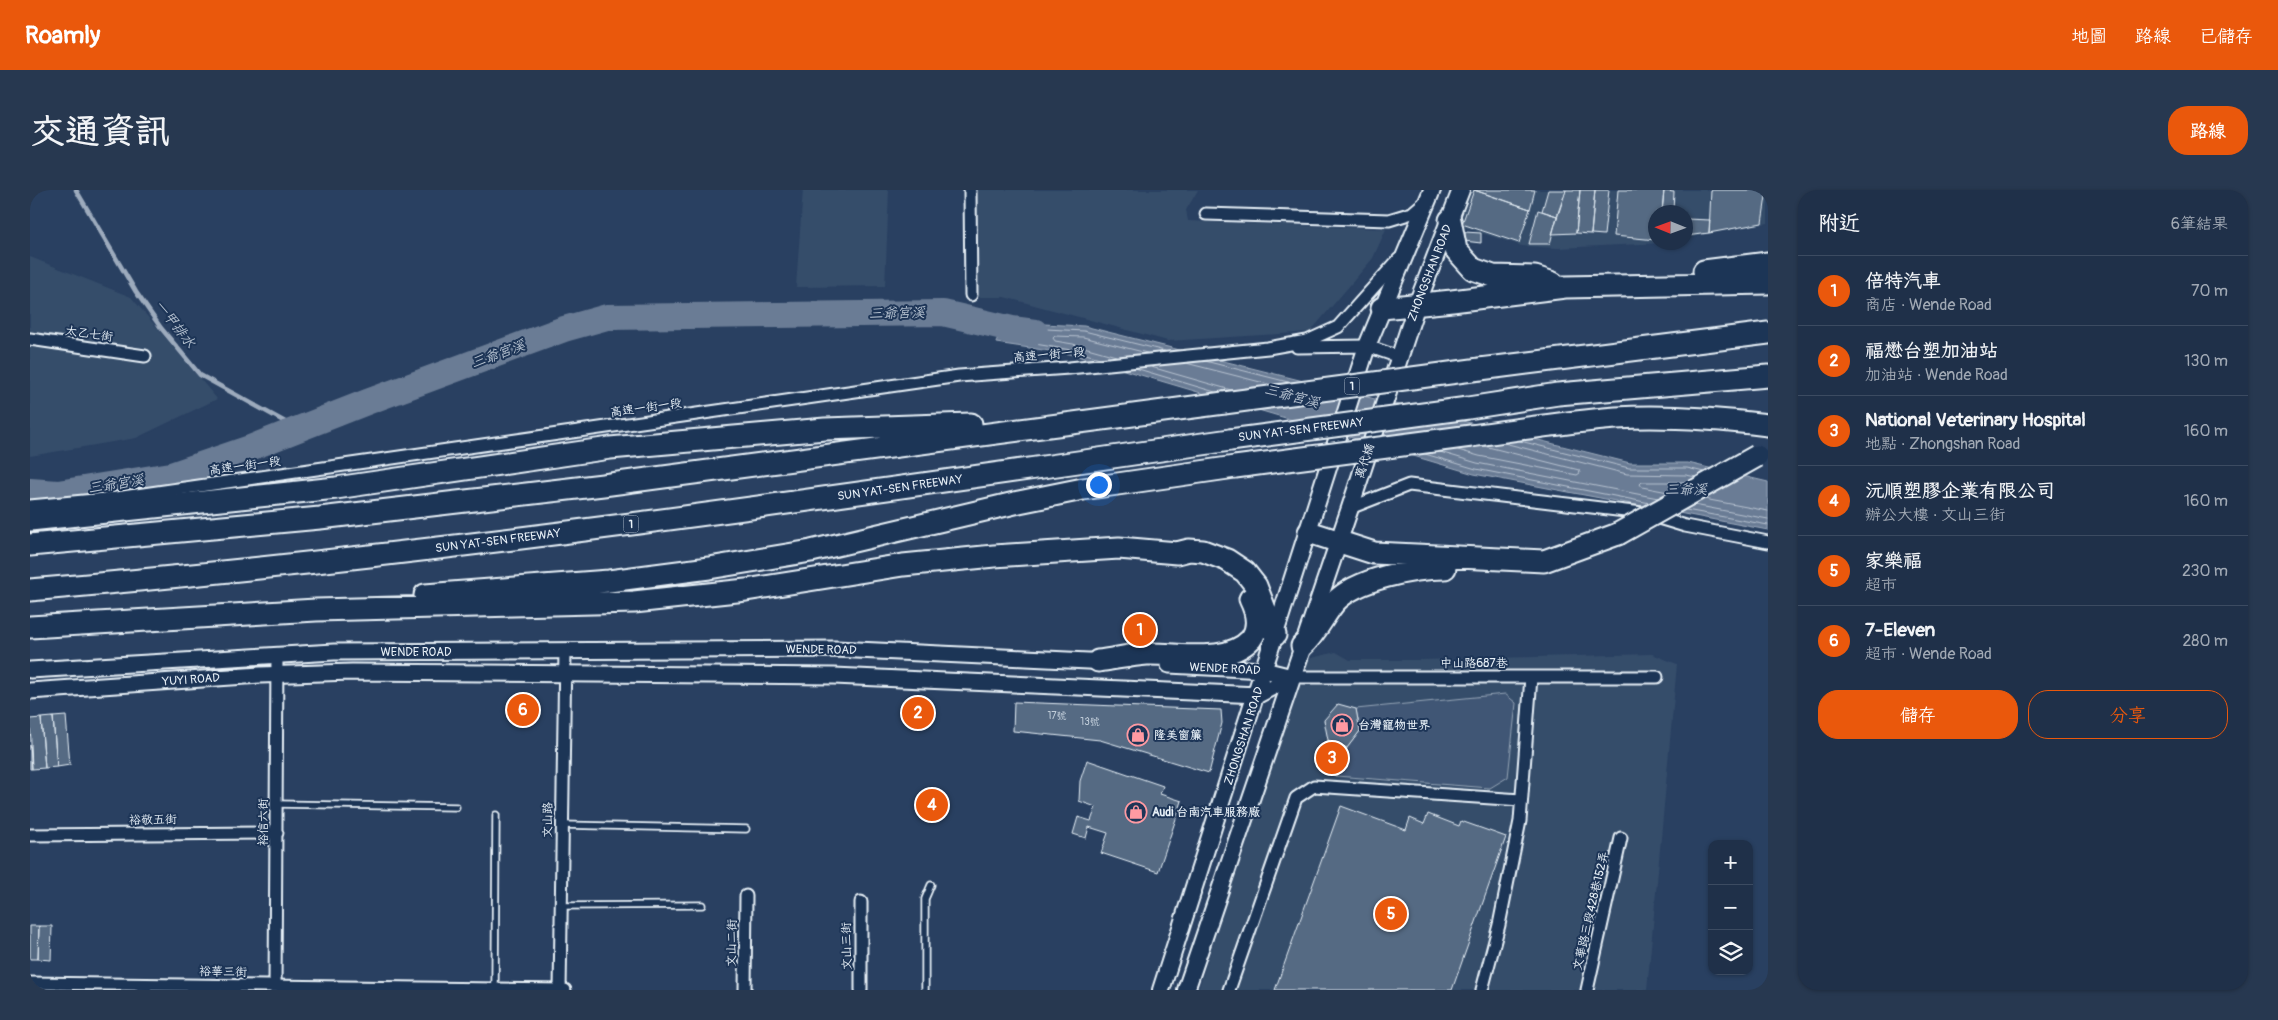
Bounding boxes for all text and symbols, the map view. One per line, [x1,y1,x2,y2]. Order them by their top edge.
text: Roamly [25,21,100,50]
text: 地圖 [2071,25,2107,48]
text: 路線 [2135,25,2171,48]
text: 已儲存 [2199,25,2253,48]
button: 路線 [2168,106,2248,155]
text: 交通資訊 [30,110,170,154]
north arrow [1648,205,1693,250]
text: 附近 [1818,210,1860,237]
text: 6筆結果 [2171,214,2228,234]
street label: ZHONGSHAN ROAD [1405,222,1456,324]
text: 倍特汽車 [1865,269,1941,293]
text: 1 [1831,281,1837,301]
text: 70 m [2191,281,2228,301]
text: 商店 · Wende Road [1865,295,1992,315]
water label: 一甲排水 [151,297,200,352]
water label: 三爺宮溪 [869,304,926,322]
street label: 太乙七街 [64,323,114,345]
water label: 三爺宮溪 [469,336,528,372]
text: 福懋台塑加油站 [1865,339,1998,363]
street label: 高速一街一段 [1012,344,1086,366]
text: 2 [1830,351,1838,371]
text: 130 m [2184,351,2228,371]
text: 加油站 · Wende Road [1865,365,2008,385]
road number: 1 [1344,378,1360,395]
water label: 三爺宮溪 [1263,381,1322,412]
street label: 高速一街一段 [609,396,683,420]
text: National Veterinary Hospital [1865,408,2086,432]
street label: SUN YAT-SEN FREEWAY [1237,415,1365,445]
text: 3 [1830,421,1838,441]
text: 160 m [2184,421,2228,441]
text: 地點 · Zhongshan Road [1865,434,2020,454]
street label: 萬代橋 [1352,442,1378,480]
street label: 高速一街一段 [208,454,282,478]
water label: 三爺宮溪 [87,471,146,497]
street label: SUN YAT-SEN FREEWAY [836,472,964,504]
your location [1086,472,1112,498]
text: 沅順塑膠企業有限公司 [1865,479,2055,503]
water label: 三爺溪 [1665,481,1708,498]
text: 4 [1829,491,1839,511]
text: 160 m [2184,491,2228,511]
text: 辦公大樓 · 文山三街 [1865,505,2005,525]
road number: 1 [624,516,638,532]
street label: SUN YAT-SEN FREEWAY [434,526,562,556]
text: 家樂福 [1865,549,1922,573]
text: 5 [1830,561,1838,581]
text: 230 m [2182,561,2228,581]
text: 超市 [1865,575,1897,595]
pin: 1 [1124,611,1156,649]
text: 7-Eleven [1865,618,1935,642]
text: 6 [1829,631,1839,651]
text: 280 m [2182,631,2228,651]
street label: WENDE ROAD [785,642,857,658]
text: 超市 · Wende Road [1865,644,1992,664]
street label: WENDE ROAD [380,645,452,660]
street label: 中山路687巷 [1440,656,1508,671]
street label: WENDE ROAD [1189,660,1261,678]
street label: YUYI ROAD [161,670,221,690]
street label: ZHONGSHAN ROAD [1221,685,1267,787]
button: 儲存 [1818,690,2018,739]
button: 分享 [2028,690,2228,739]
pin: 6 [507,691,539,729]
pin: 2 [902,694,934,732]
house number: 17號 [1047,710,1067,722]
shop icon: 台灣寵物世界 [1330,713,1354,737]
house number: 13號 [1080,716,1100,728]
place label: 台灣寵物世界 [1358,718,1430,733]
shop icon: 隆美窗簾 [1126,723,1150,747]
place label: 隆美窗簾 [1154,728,1202,743]
pin: 3 [1316,739,1348,777]
pin: 4 [916,786,948,824]
street label: 裕信六街 [256,798,271,846]
shop icon: Audi 台南汽車服務廠 [1124,800,1148,824]
street label: 文山路 [540,802,556,838]
place label: Audi 台南汽車服務廠 [1152,805,1260,820]
street label: 裕敬五街 [129,812,177,828]
map controls [1708,840,1753,975]
button: + [1708,840,1753,885]
street label: 文華路三段428巷152弄 [1570,850,1612,972]
button: − [1708,885,1753,930]
pin: 5 [1375,895,1407,933]
street label: 文山二街 [724,919,740,967]
street label: 文山三街 [839,922,855,970]
button: layers [1708,930,1753,975]
street label: 裕華三街 [199,964,247,980]

